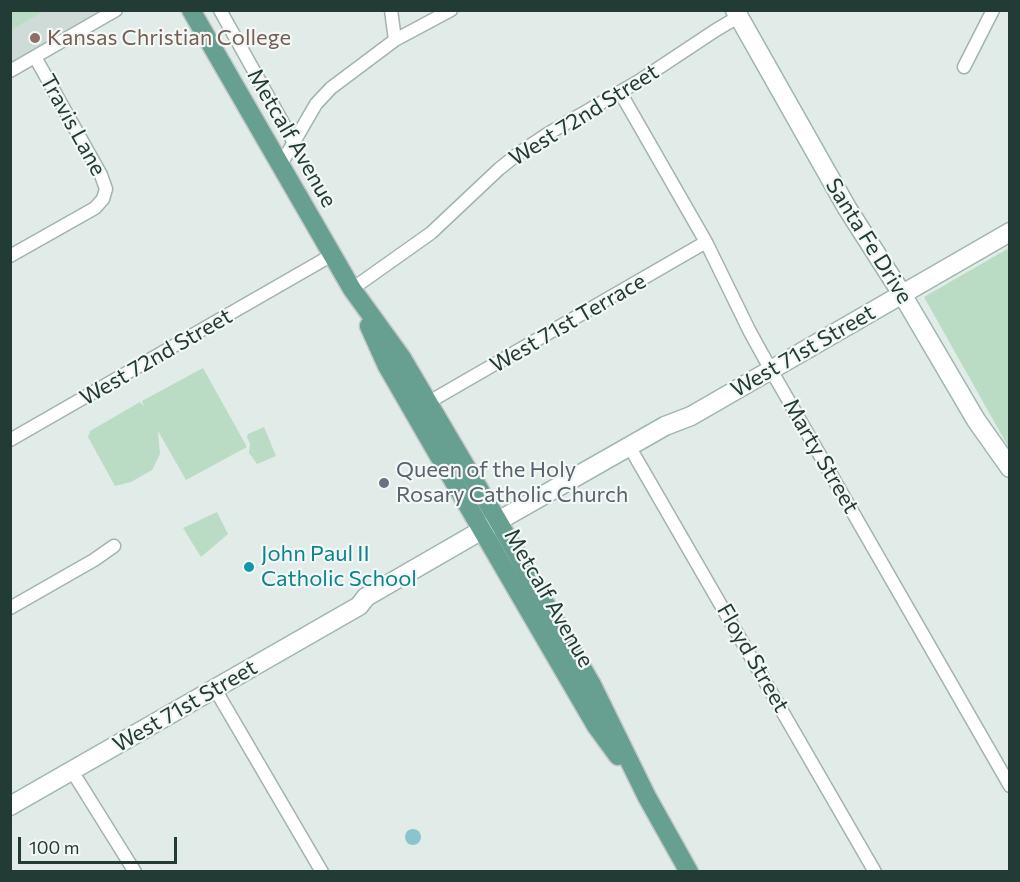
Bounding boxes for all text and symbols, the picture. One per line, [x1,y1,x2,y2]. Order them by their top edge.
place label: Kansas Christian College [47,25,291,51]
marker: Kansas Christian College [28,31,42,45]
street label: West 72nd Street [504,58,664,172]
street label: Metcalf Avenue [242,64,342,212]
street label: Travis Lane [34,70,112,180]
street label: Santa Fe Drive [820,173,918,309]
street label: West 71st Terrace [486,268,650,378]
street label: West 71st Street [726,299,880,403]
street label: West 72nd Street [75,303,237,411]
street label: Marty Street [778,394,864,518]
place label: Queen of the Holy Rosary Catholic Church [396,457,628,508]
marker: Queen of the Holy Rosary Catholic Church [377,476,391,490]
street label: Metcalf Avenue [499,524,599,672]
place label: John Paul II Catholic School [261,541,417,592]
marker: John Paul II Catholic School [242,560,256,574]
street label: Floyd Street [711,599,795,717]
street label: West 71st Street [108,654,262,758]
scale bar [21,825,180,863]
text: 100 m [29,836,79,858]

